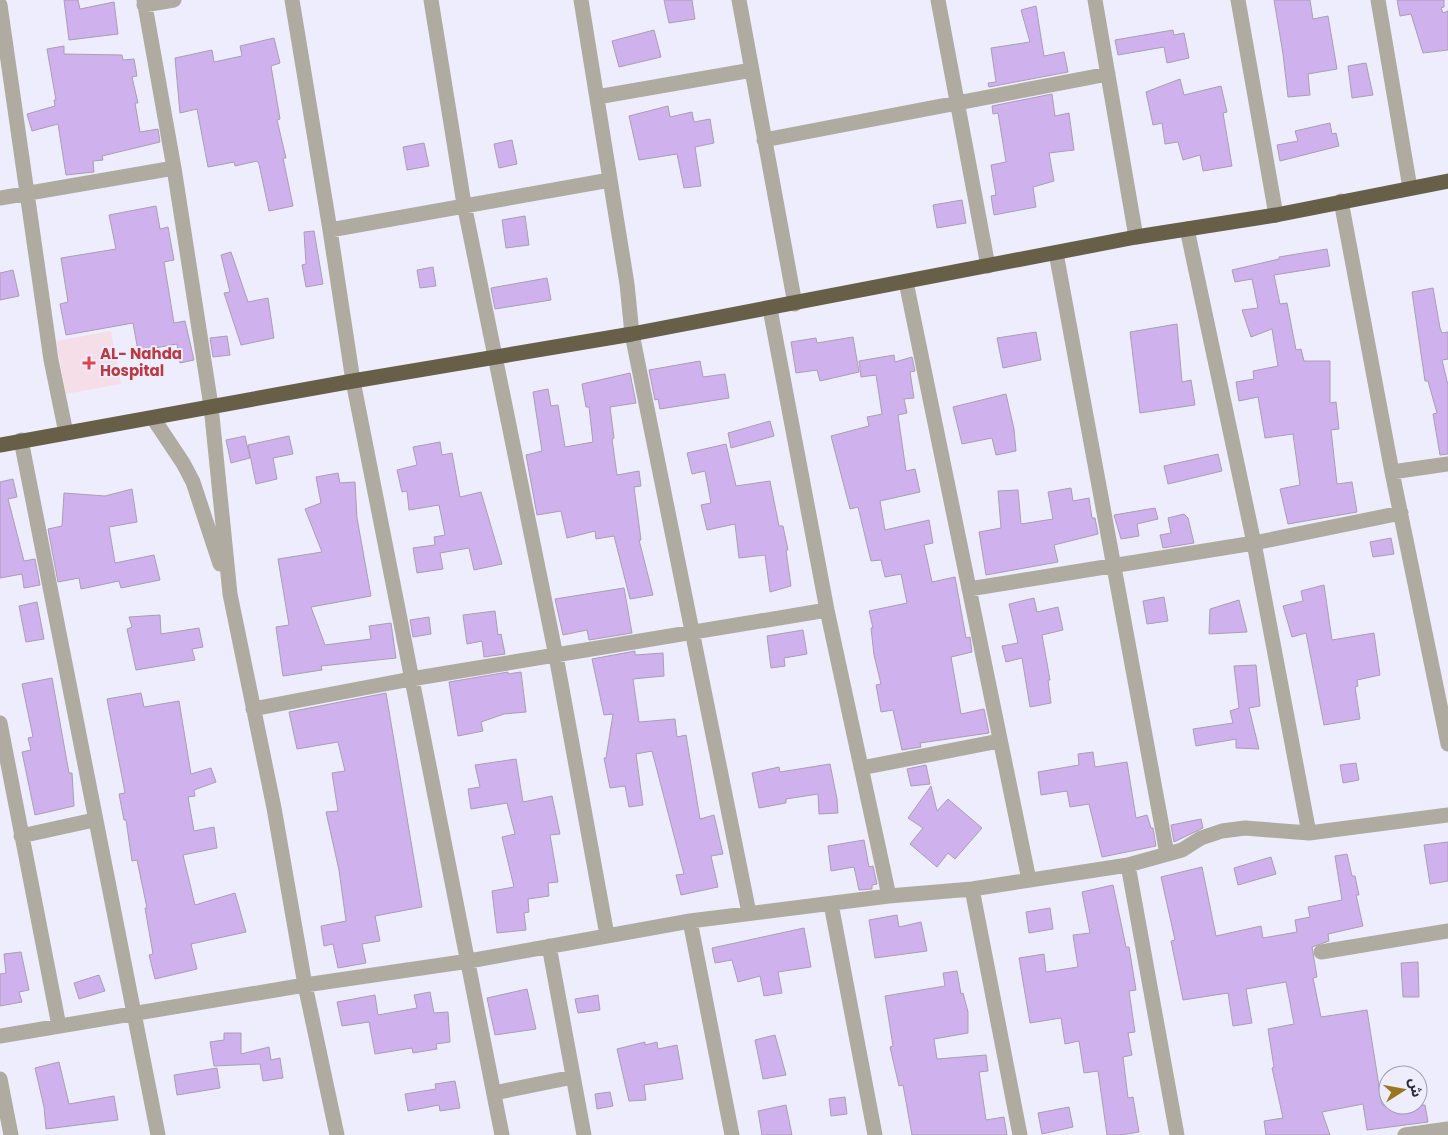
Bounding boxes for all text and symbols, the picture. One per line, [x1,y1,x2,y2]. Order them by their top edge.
place label: AL- Nahda Hospital [100,343,182,381]
marker: AL- Nahda Hospital [82,356,96,370]
north arrow [1378,1065,1428,1115]
text: ش [1404,1076,1427,1099]

